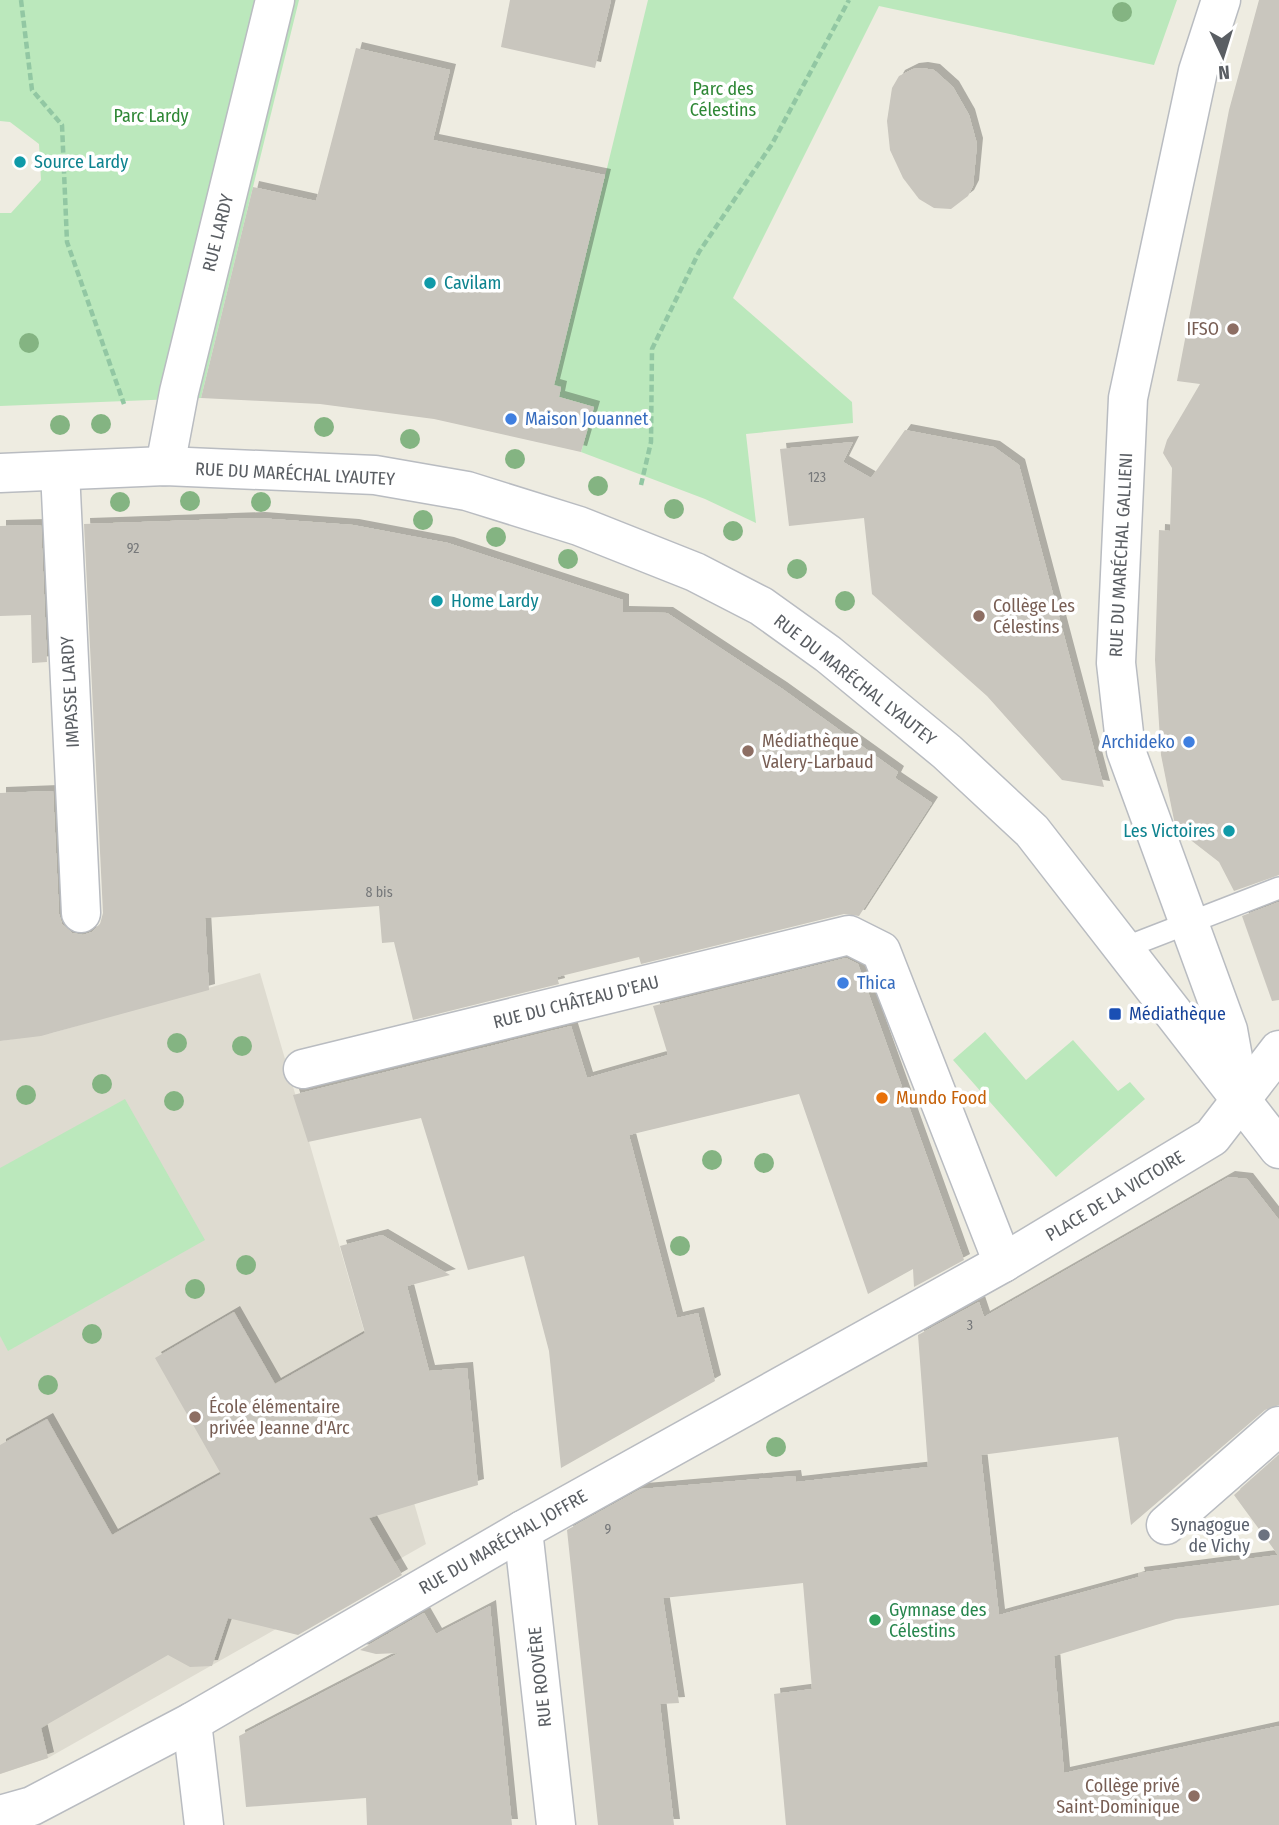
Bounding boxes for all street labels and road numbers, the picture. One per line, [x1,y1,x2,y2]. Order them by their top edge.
street label: RUE LARDY [198,192,238,274]
street label: RUE DU MARÉCHAL GALLIENI [1104,452,1137,658]
street label: RUE DU MARÉCHAL LYAUTEY [194,457,396,490]
street label: RUE DU MARÉCHAL LYAUTEY [769,609,941,750]
street label: IMPASSE LARDY [56,636,84,748]
street label: RUE DU CHÂTEAU D'EAU [491,971,661,1033]
street label: PLACE DE LA VICTOIRE [1042,1146,1188,1246]
street label: RUE DU MARÉCHAL JOFFRE [415,1484,591,1599]
street label: RUE ROOVÈRE [523,1626,556,1728]

